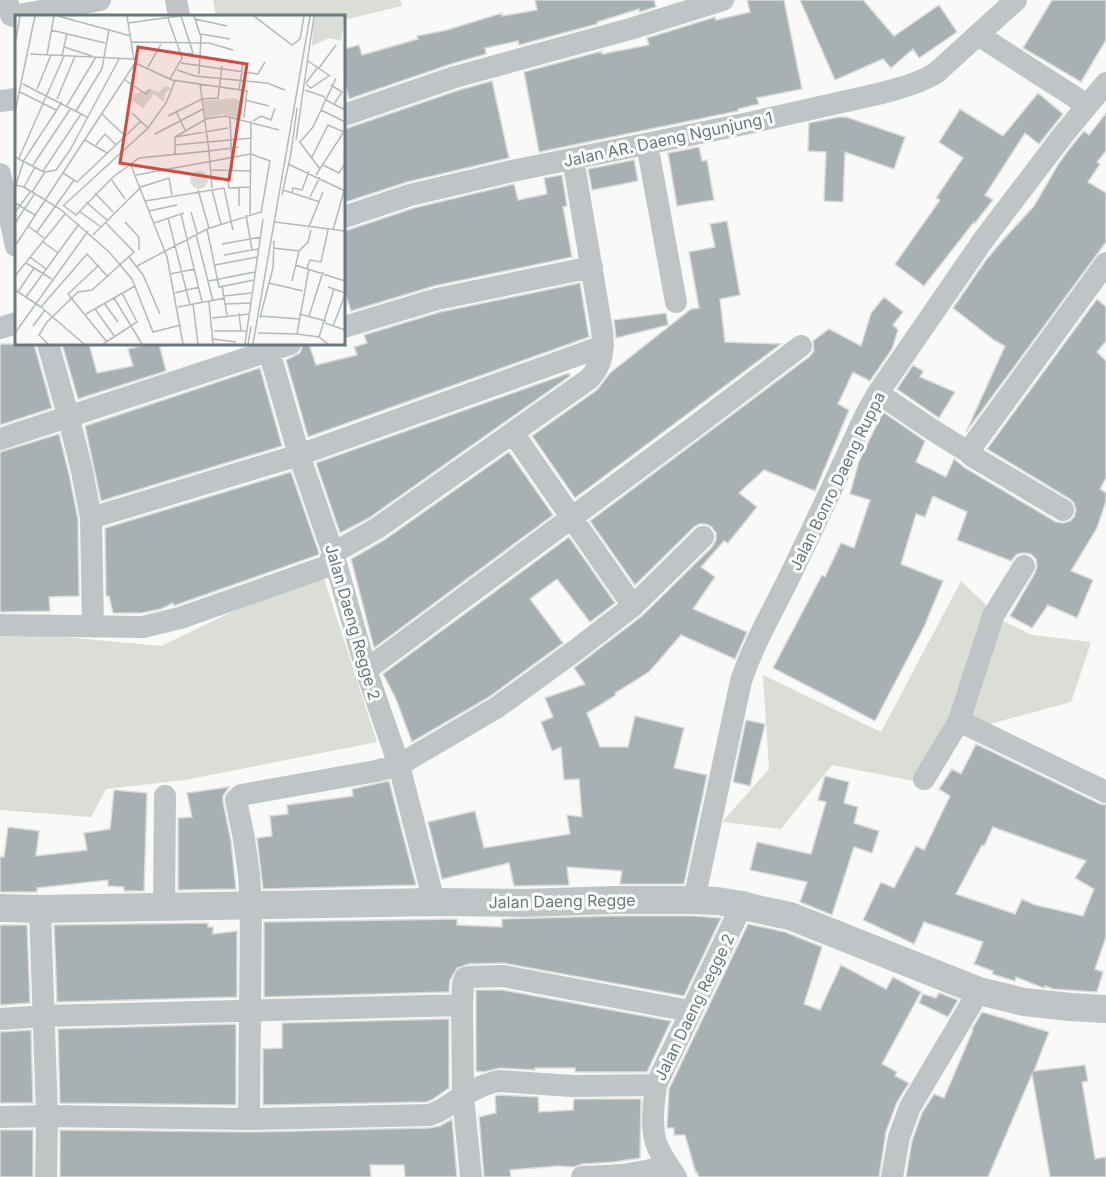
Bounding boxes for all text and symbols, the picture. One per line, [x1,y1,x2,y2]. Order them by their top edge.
inset map [15,15,345,345]
street label: Jalan AR. Daeng Ngunjung 1 [562,107,774,171]
street label: Jalan Bonro Daeng Ruppa [785,388,889,574]
street label: Jalan Daeng Regge 2 [321,542,385,702]
street label: Jalan Daeng Regge [488,890,636,912]
street label: Jalan Daeng Regge 2 [650,930,738,1084]

